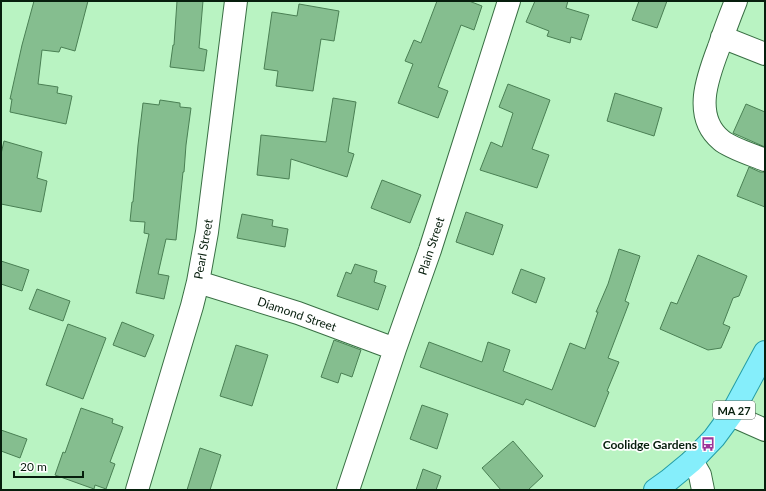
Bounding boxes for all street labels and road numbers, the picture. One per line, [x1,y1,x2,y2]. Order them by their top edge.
street label: Plain Street [415,214,448,277]
street label: Pearl Street [190,217,216,280]
street label: Diamond Street [256,293,339,335]
road number: MA 27 [713,401,755,419]

